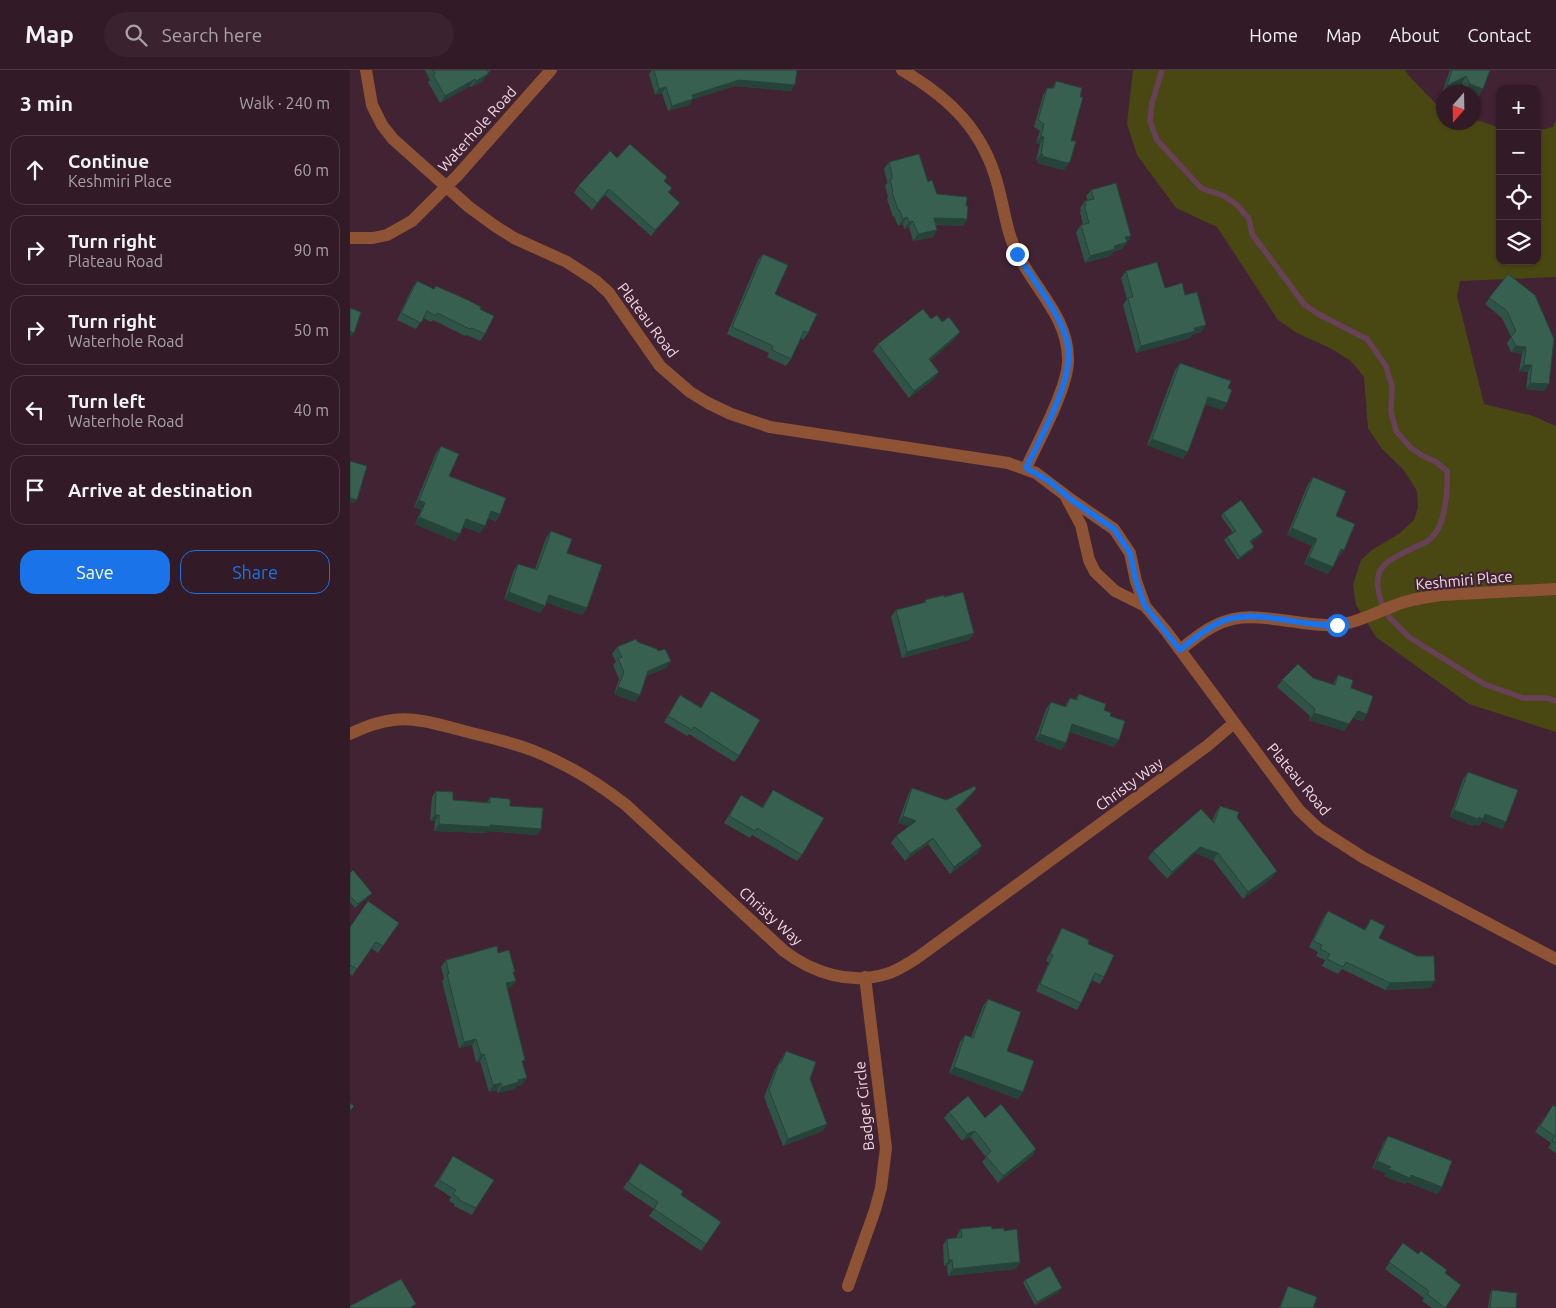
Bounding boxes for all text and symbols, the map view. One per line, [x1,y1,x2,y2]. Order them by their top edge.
search box [104,12,454,57]
text: Map [25,21,74,48]
icon: search [122,21,150,49]
text: Search here [162,24,262,46]
text: Home [1249,25,1298,45]
text: Map [1326,25,1361,45]
text: About [1389,25,1439,45]
text: Contact [1467,25,1531,45]
street label: Waterhole Road [434,83,520,175]
north arrow [1436,85,1481,130]
map controls [1496,85,1541,265]
button: + [1496,85,1541,130]
text: 3 min [20,91,73,115]
text: Walk · 240 m [239,94,330,112]
button: − [1496,130,1541,175]
text: Continue [68,150,149,172]
icon: ahead [21,156,49,184]
text: 60 m [293,161,329,179]
text: Keshmiri Place [68,172,172,190]
button: locate [1496,175,1541,220]
button: layers [1496,220,1541,265]
text: Turn right [68,230,156,252]
icon: right [21,236,49,264]
text: 90 m [293,241,329,259]
route end [1006,243,1029,266]
text: Plateau Road [68,252,163,270]
street label: Plateau Road [614,279,682,361]
text: Turn right [68,310,156,332]
icon: right [21,316,49,344]
text: 50 m [293,321,329,339]
text: Waterhole Road [68,332,184,350]
text: Turn left [68,390,146,412]
icon: left [21,396,49,424]
text: 40 m [293,401,329,419]
text: Waterhole Road [68,412,184,430]
icon: arrive [21,476,49,504]
text: Arrive at destination [68,479,253,501]
button: Save [20,550,170,594]
button: Share [180,550,330,594]
street label: Keshmiri Place [1415,567,1513,593]
route start [1326,614,1349,637]
street label: Plateau Road [1264,739,1334,819]
street label: Christy Way [1092,754,1166,814]
street label: Christy Way [736,883,806,949]
street label: Badger Circle [851,1060,877,1152]

